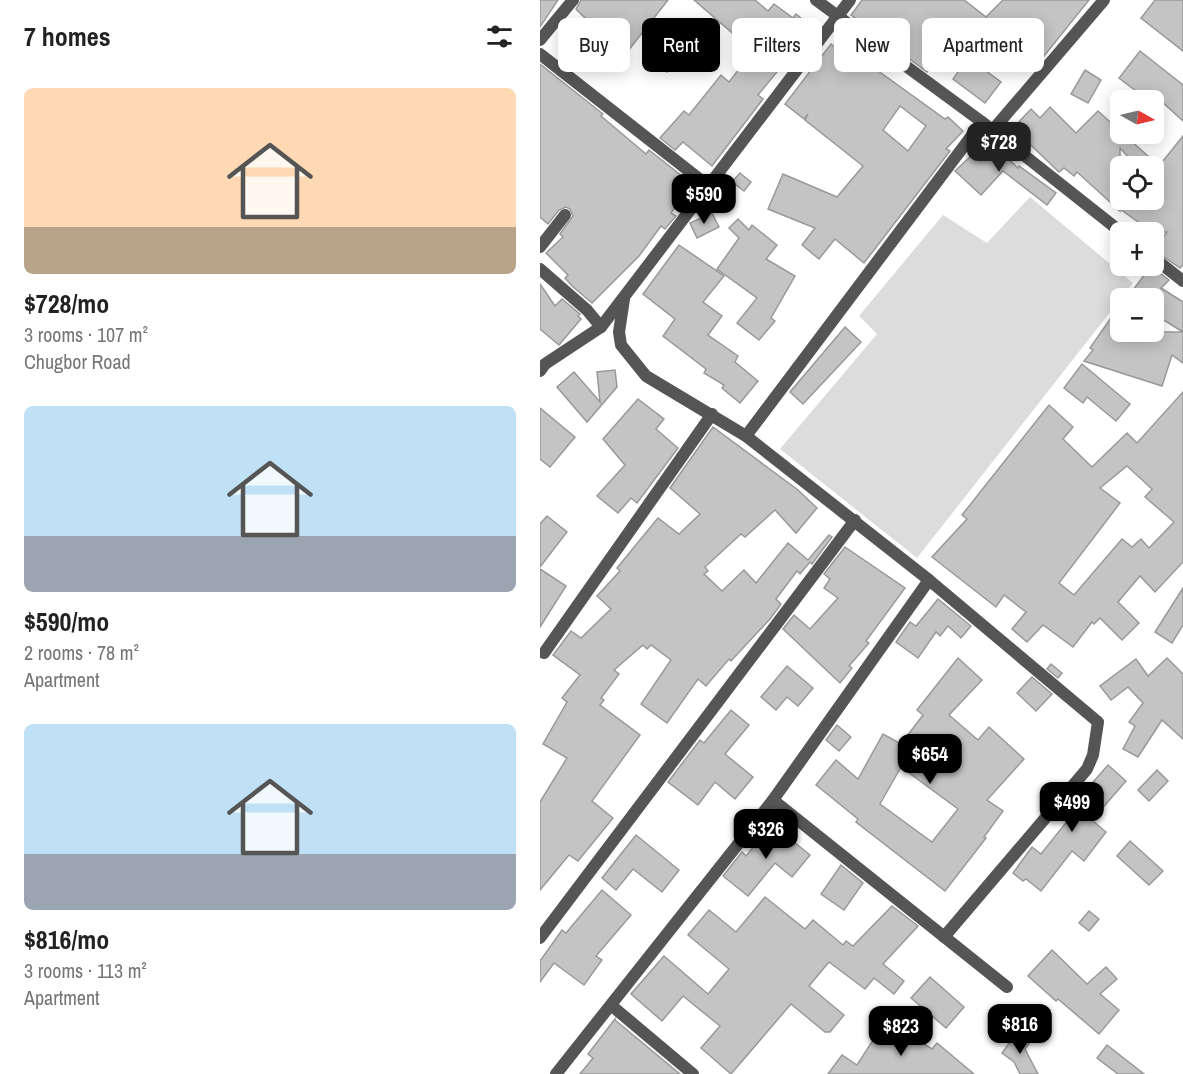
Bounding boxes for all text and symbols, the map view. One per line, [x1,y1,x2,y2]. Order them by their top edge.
chip: Buy [558,18,630,72]
chip: Rent [642,18,720,72]
chip: Filters [732,18,822,72]
chip: New [834,18,910,72]
chip: Apartment [922,18,1044,72]
text: 7 homes [24,19,111,54]
icon: filters [483,20,516,53]
north arrow [1110,90,1164,144]
map controls [1110,90,1164,342]
pin: $728 [963,122,1035,173]
icon: home [216,127,324,235]
text: $728 [981,128,1017,155]
button: locate [1110,156,1164,210]
pin: $590 [668,174,740,225]
text: $590 [686,180,722,207]
button: + [1110,222,1164,276]
text: $728/mo [24,286,109,321]
button: − [1110,288,1164,342]
text: 3 rooms · 107 m² [24,321,148,348]
text: Chugbor Road [24,348,131,375]
icon: home [216,445,324,553]
text: $590/mo [24,604,109,639]
text: 2 rooms · 78 m² [24,639,139,666]
text: Apartment [24,666,100,693]
pin: $654 [894,734,966,785]
text: $654 [912,740,948,767]
icon: home [216,763,324,871]
pin: $499 [1036,782,1108,833]
text: $499 [1054,788,1090,815]
pin: $326 [730,809,802,860]
text: $326 [748,815,784,842]
text: $816/mo [24,922,109,957]
text: 3 rooms · 113 m² [24,957,147,984]
text: Apartment [24,984,100,1011]
pin: $816 [984,1004,1056,1055]
pin: $823 [865,1006,937,1057]
text: $816 [1002,1010,1038,1037]
text: $823 [883,1012,919,1039]

